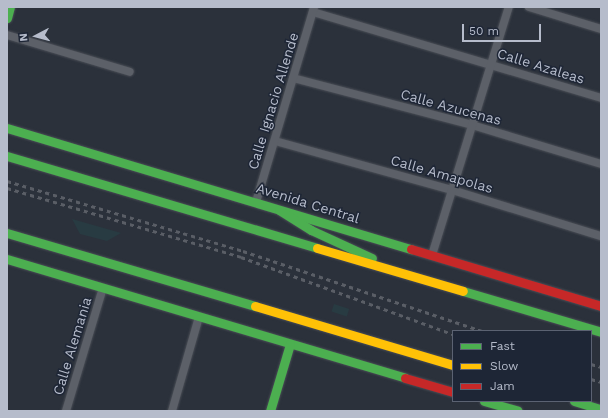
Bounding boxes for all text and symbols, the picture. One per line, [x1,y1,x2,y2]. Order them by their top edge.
north arrow [16,16,56,56]
scale bar [464,16,543,42]
text: 50 m [469,24,499,38]
street label: Calle Ignacio Allende [244,30,302,172]
text: N [17,33,30,42]
street label: Calle Azaleas [495,45,587,87]
street label: Calle Azucenas [399,85,503,129]
street label: Calle Amapolas [389,151,495,197]
street label: Avenida Central [254,179,362,227]
street label: Calle Alemania [49,295,95,397]
legend [452,330,592,402]
text: Fast [490,339,515,353]
text: Slow [490,359,518,373]
text: Jam [490,379,515,393]

